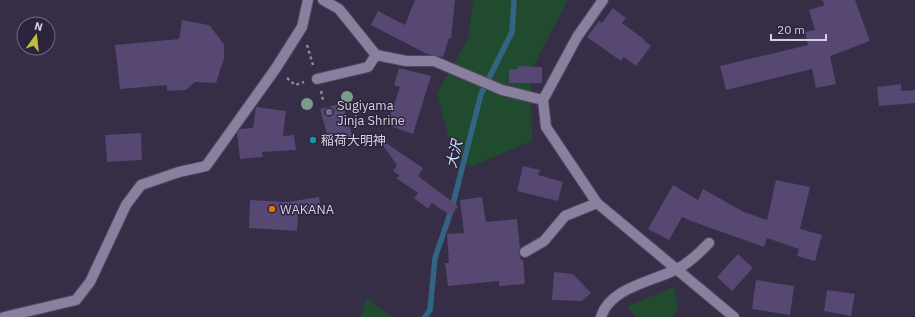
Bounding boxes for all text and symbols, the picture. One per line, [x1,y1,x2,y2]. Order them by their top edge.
north arrow [16,16,56,56]
scale bar [771,16,826,42]
text: N [33,19,44,34]
text: 20 m [777,22,805,37]
place label: Sugiyama Jinja Shrine [337,97,405,129]
marker: Sugiyama Jinja Shrine [324,107,334,117]
place label: 稲荷大明神 [321,132,386,149]
marker: 稲荷大明神 [308,135,318,145]
water label: 大沢 [442,136,467,170]
place label: WAKANA [280,201,335,218]
marker: WAKANA [267,204,277,214]

